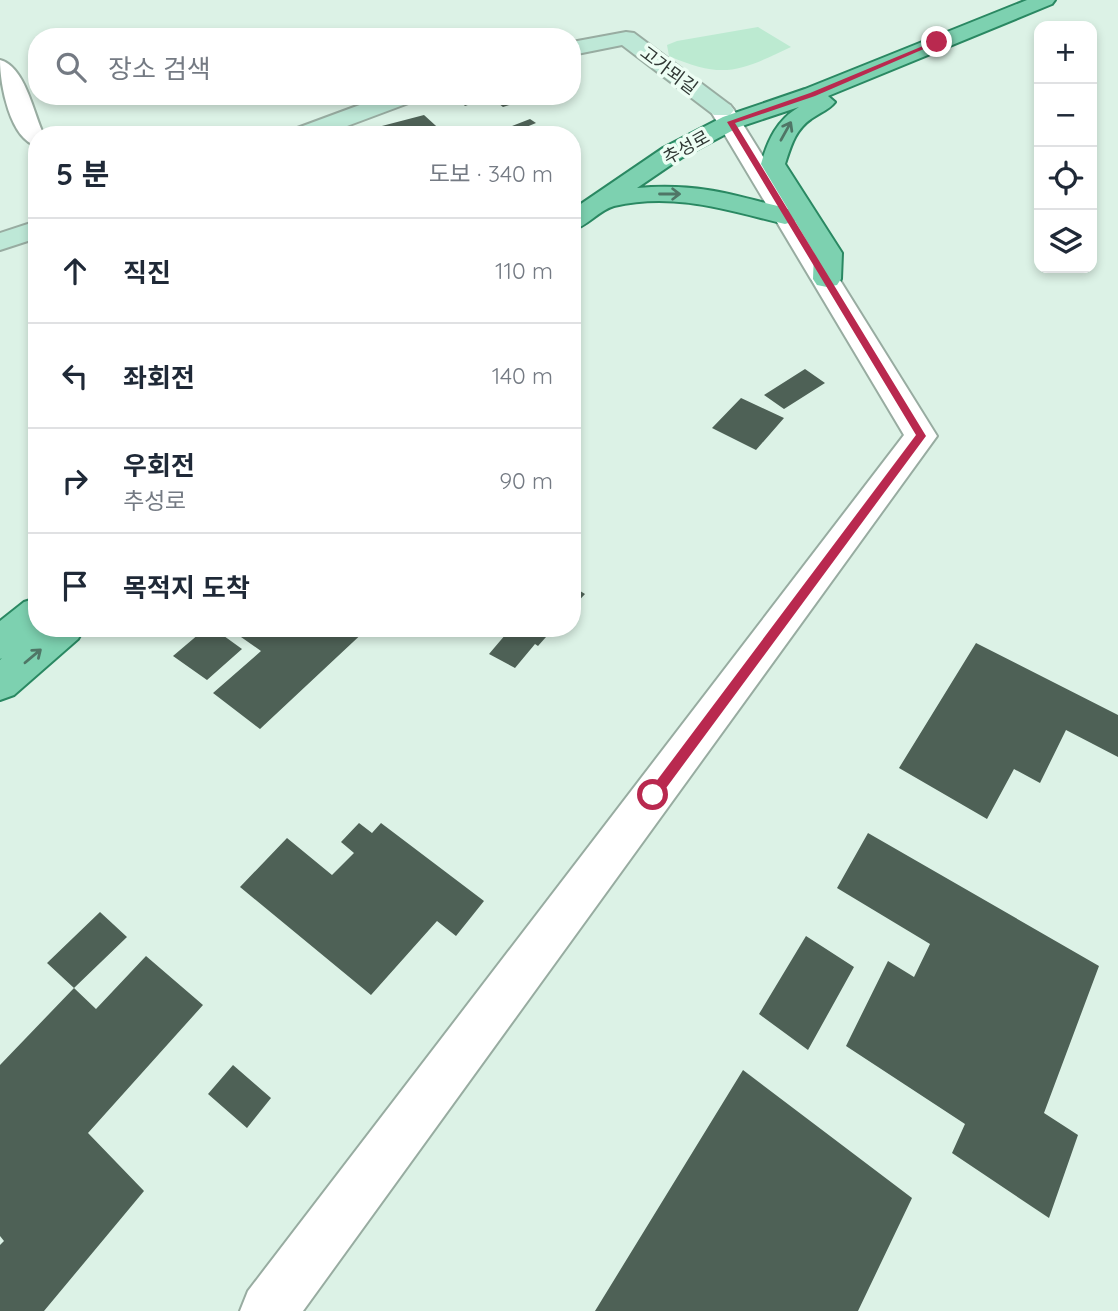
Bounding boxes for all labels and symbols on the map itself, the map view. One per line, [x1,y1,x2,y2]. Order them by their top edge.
route end [921,26,952,57]
street label: 고가뫼길 [636,41,702,99]
one-way arrow [779,121,793,141]
street label: 추성로 [659,125,713,169]
one-way arrow [658,187,681,201]
one-way arrow [23,648,41,664]
route start [637,779,668,810]

